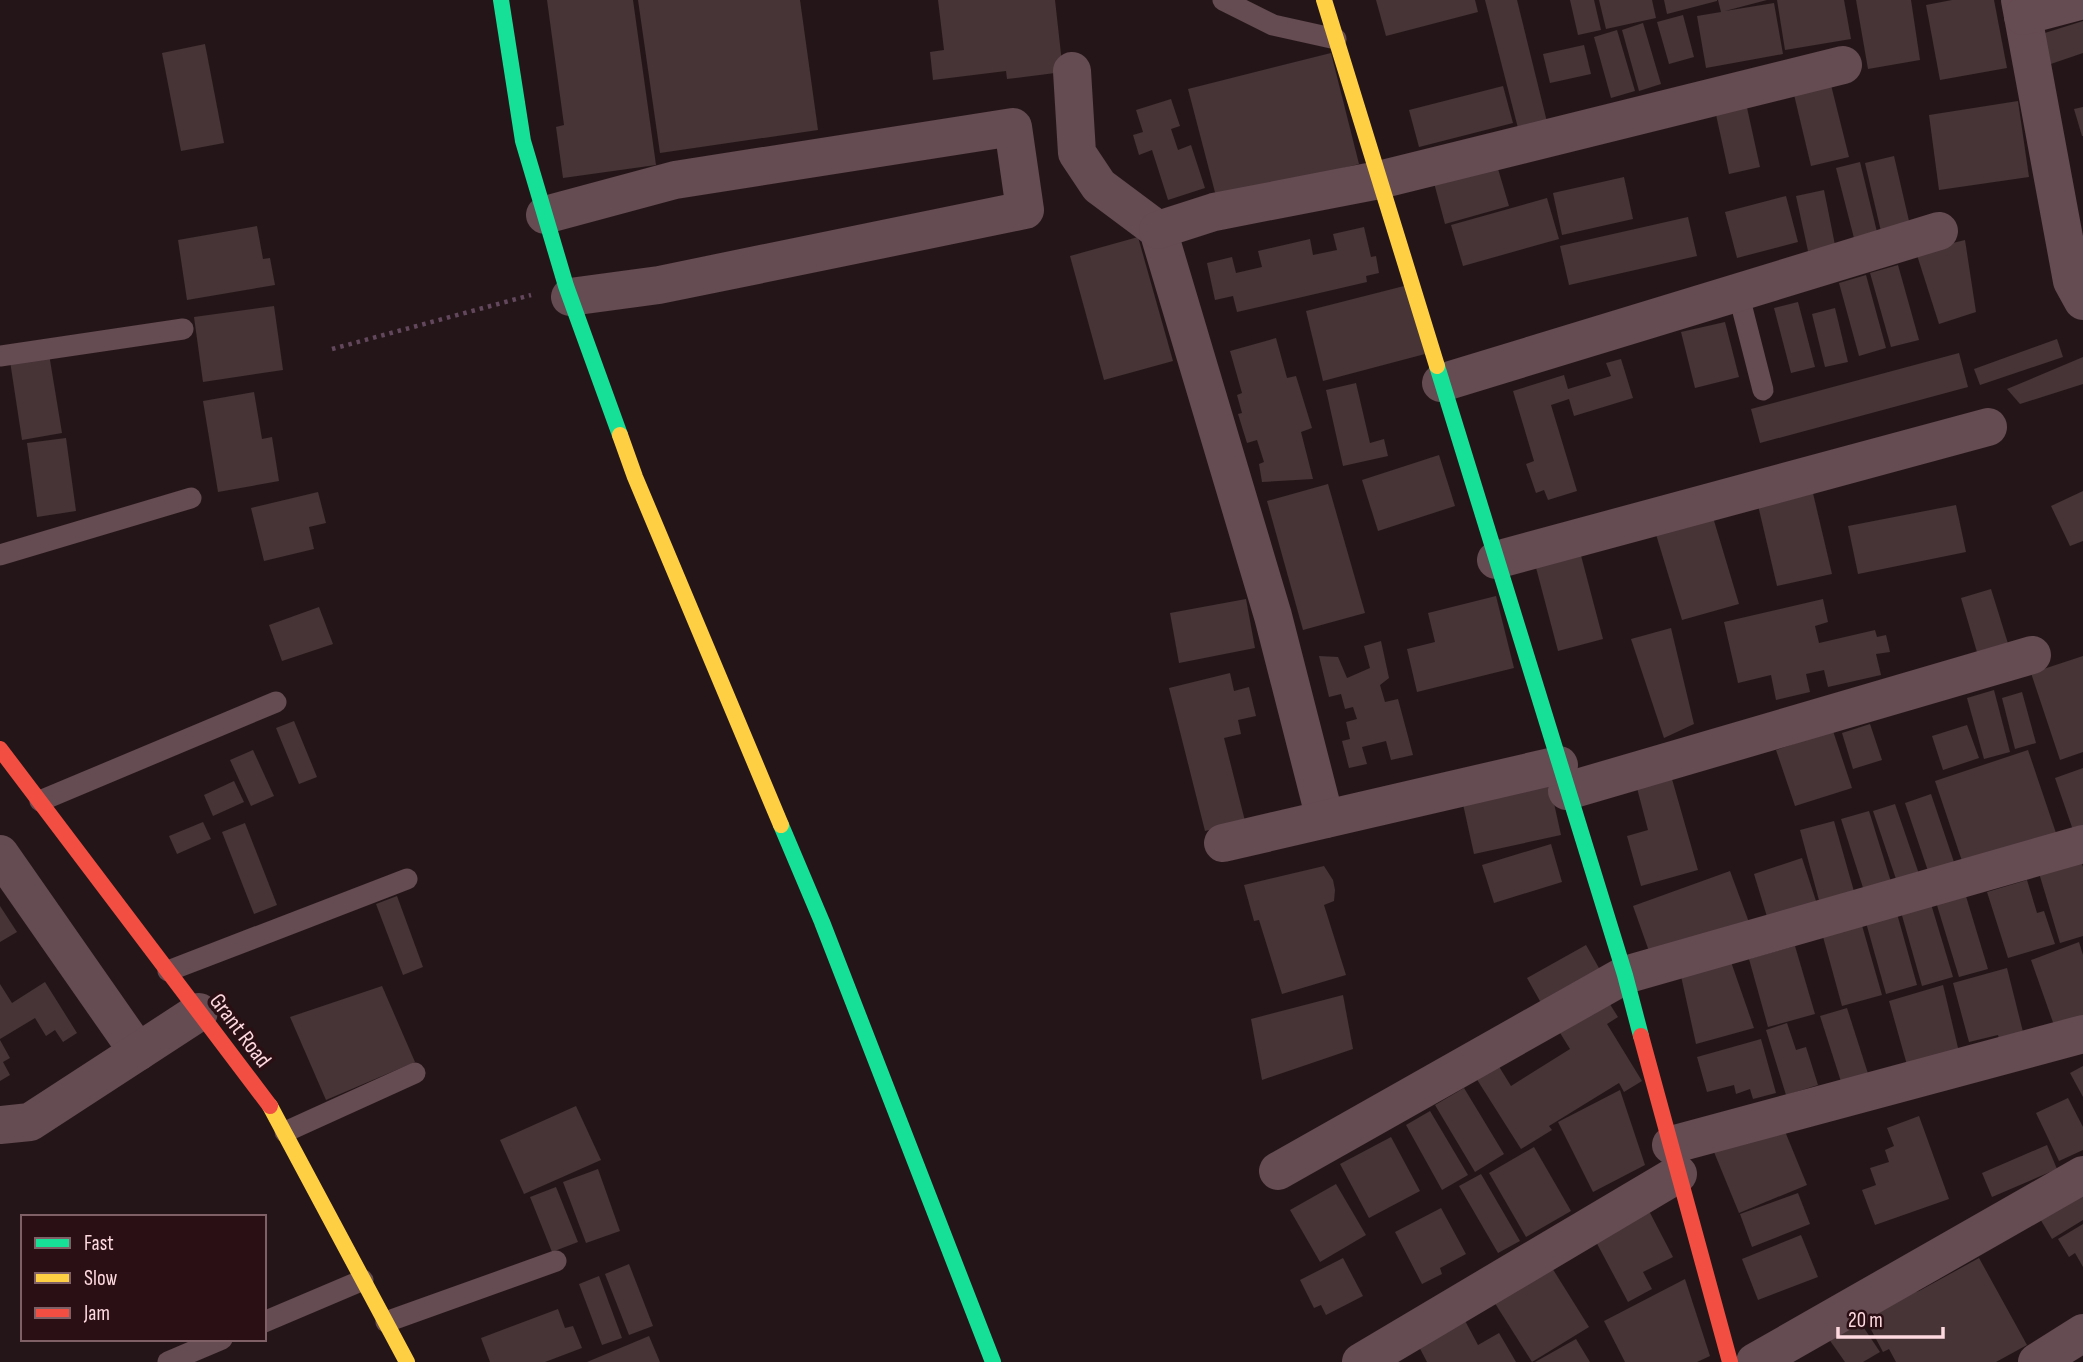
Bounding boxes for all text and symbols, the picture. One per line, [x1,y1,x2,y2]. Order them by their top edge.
street label: Grant Road [203,988,277,1073]
legend [21,1215,266,1341]
text: Fast [84,1231,114,1256]
text: Slow [84,1266,118,1291]
scale bar [1838,1296,1943,1340]
text: Jam [83,1301,110,1326]
text: 20 m [1848,1308,1883,1333]

